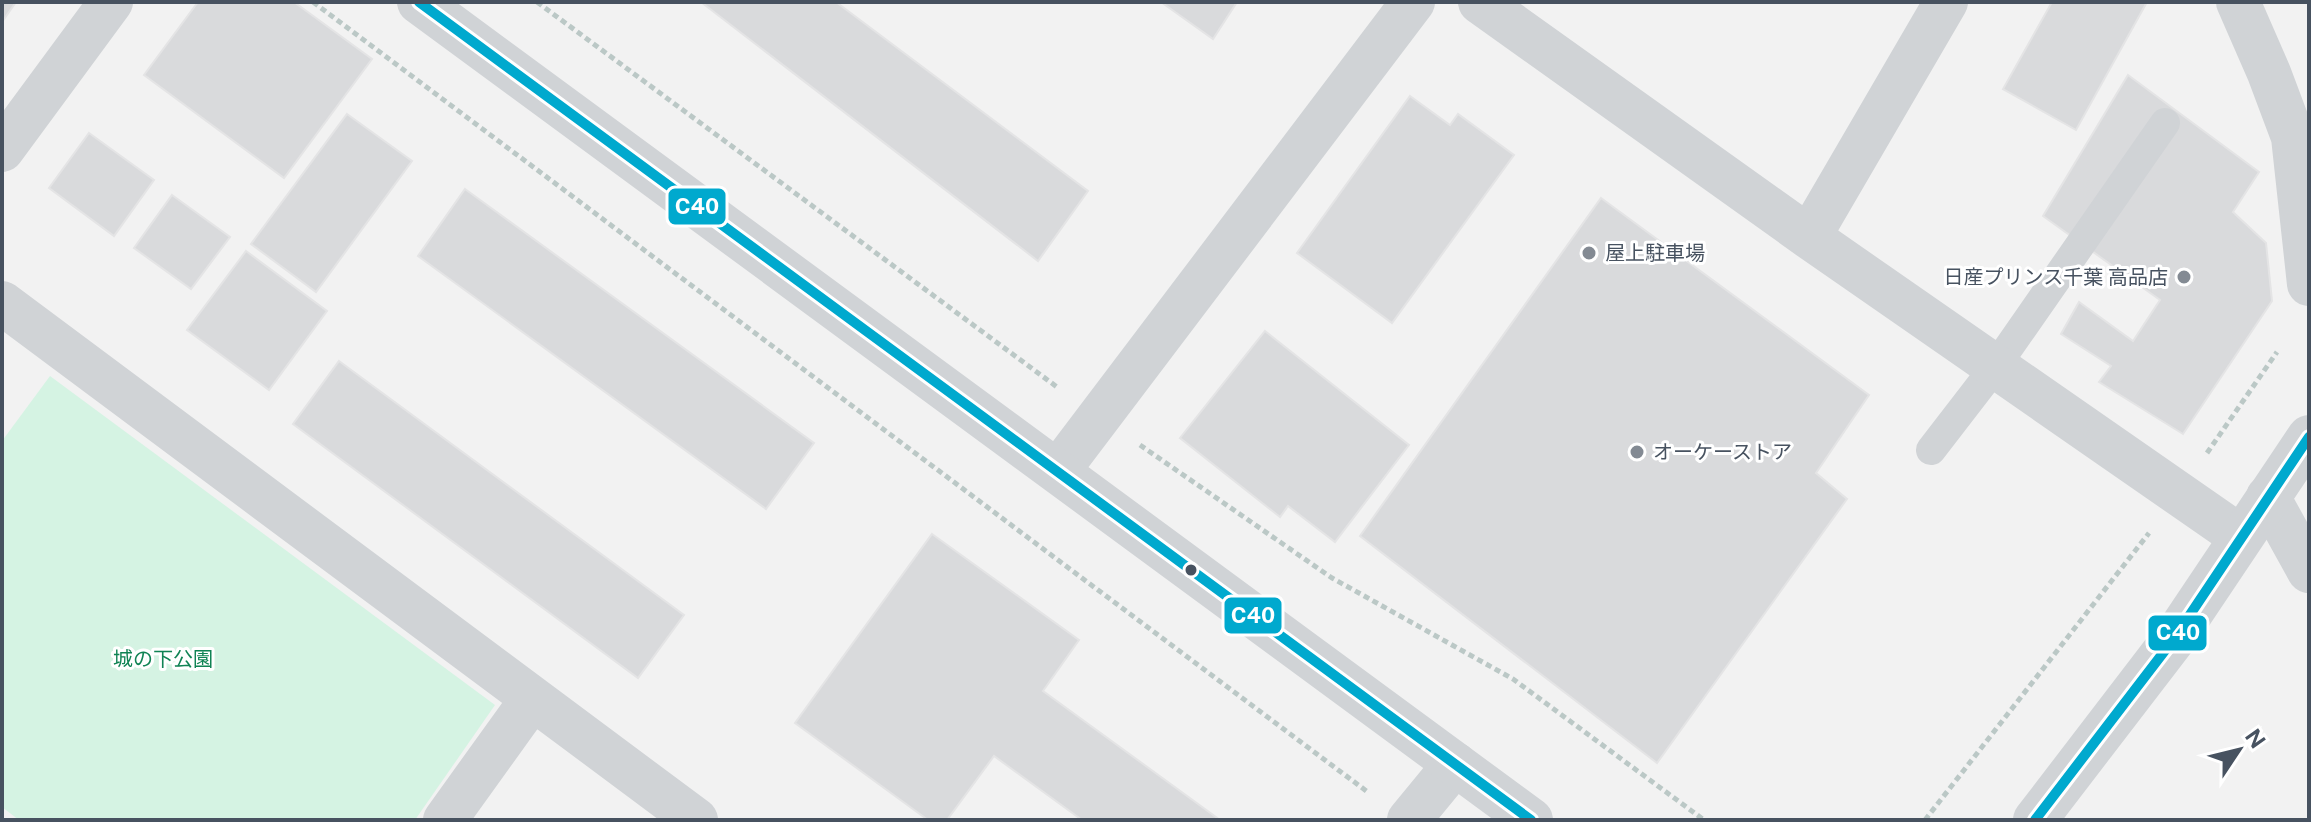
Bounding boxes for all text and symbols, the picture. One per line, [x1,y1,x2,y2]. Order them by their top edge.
line badge: C40 [667,187,727,226]
text: C40 [675,193,719,219]
place label: 屋上駐車場 [1605,241,1705,265]
marker: 屋上駐車場 [1580,244,1598,262]
place label: 日産プリンス千葉 高品店 [1944,265,2168,289]
marker: 日産プリンス千葉 高品店 [2175,268,2193,286]
place label: オーケーストア [1653,440,1792,464]
marker: オーケーストア [1628,443,1646,461]
unlabelled marker [1183,562,1199,578]
line badge: C40 [1223,596,1283,635]
text: C40 [1231,602,1275,628]
line badge: C40 [2147,614,2208,652]
text: C40 [2156,619,2200,645]
park label: 城の下公園 [113,647,213,671]
north arrow [2199,710,2279,790]
text: N [2240,724,2271,753]

